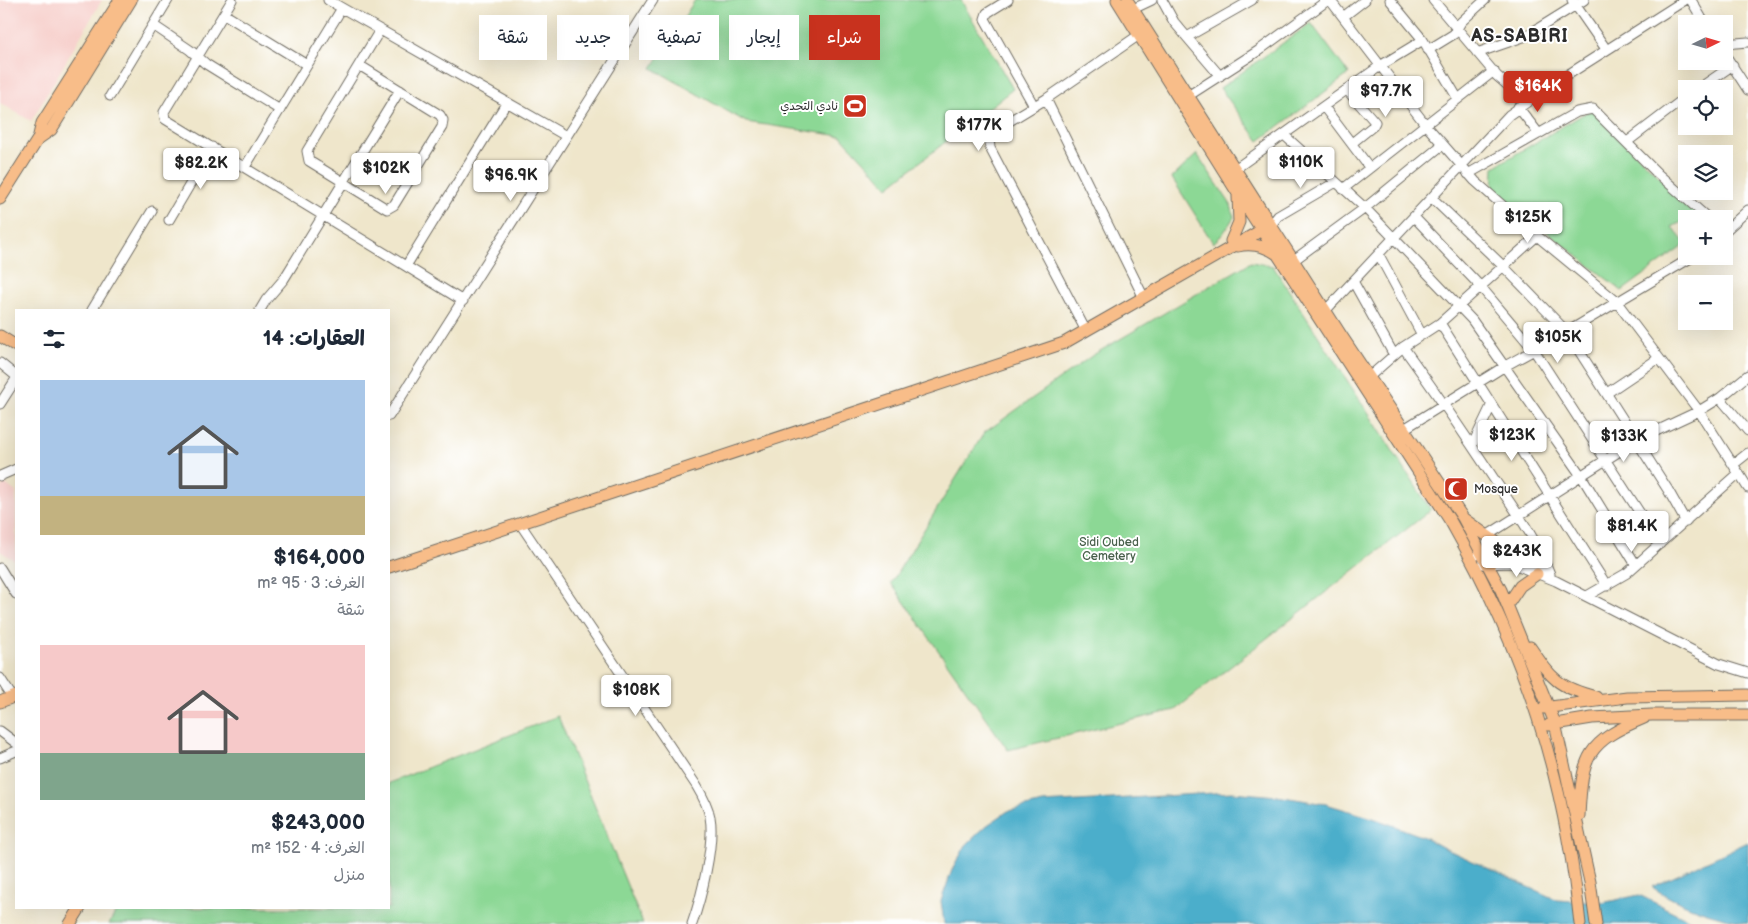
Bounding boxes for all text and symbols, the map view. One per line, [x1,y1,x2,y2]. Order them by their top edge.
chip: شقة [479,15,547,60]
chip: جديد [557,15,629,60]
chip: تصفية [639,15,719,60]
chip: إيجار [729,15,799,60]
chip: شراء [809,15,880,60]
north arrow [1678,15,1732,70]
map controls [1678,15,1733,330]
district label: AS-SABIRI [1470,26,1569,47]
pin: $164K [1503,70,1573,113]
pin: $97.7K [1345,76,1427,118]
text: $164K [1514,77,1562,96]
button: locate [1678,80,1733,135]
text: $97.7K [1360,82,1412,101]
sports icon: نادي التحدي [842,93,868,119]
place label: نادي التحدي [780,99,838,115]
pin: $177K [944,110,1014,152]
text: $177K [956,116,1002,135]
button: layers [1678,145,1733,200]
pin: $110K [1266,146,1336,189]
pin: $82.2K [160,148,242,190]
pin: $102K [351,152,421,195]
text: $110K [1279,153,1323,172]
text: $82.2K [174,154,228,173]
text: $102K [362,159,410,178]
pin: $96.9K [470,160,552,202]
text: $96.9K [484,166,538,185]
pin: $125K [1493,202,1563,244]
text: $125K [1505,208,1551,227]
button: + [1678,210,1733,265]
button: − [1678,275,1733,330]
pin: $105K [1523,322,1593,364]
icon: filters [40,325,68,353]
text: العقارات: 14 [263,326,365,351]
text: $105K [1534,328,1582,347]
icon: home [158,412,248,502]
pin: $123K [1477,420,1547,462]
pin: $133K [1589,420,1659,463]
text: $123K [1489,426,1535,445]
text: $133K [1601,427,1647,446]
mosque icon: Mosque [1443,476,1469,502]
place label: Mosque [1474,482,1518,497]
pin: $81.4K [1591,510,1673,553]
text: $81.4K [1607,517,1657,536]
park label: Sidi Oubed Cemetery [1079,535,1139,564]
pin: $243K [1482,536,1552,578]
text: $243K [1492,542,1542,561]
text: $164,000 [273,545,365,570]
text: الغرف: 3 · 95 m² [257,574,365,593]
text: شقة [337,601,365,620]
pin: $108K [601,674,671,717]
icon: home [158,677,248,767]
text: $108K [612,681,660,700]
text: $243,000 [271,810,365,835]
text: الغرف: 4 · 152 m² [251,839,365,858]
text: منزل [333,866,365,885]

